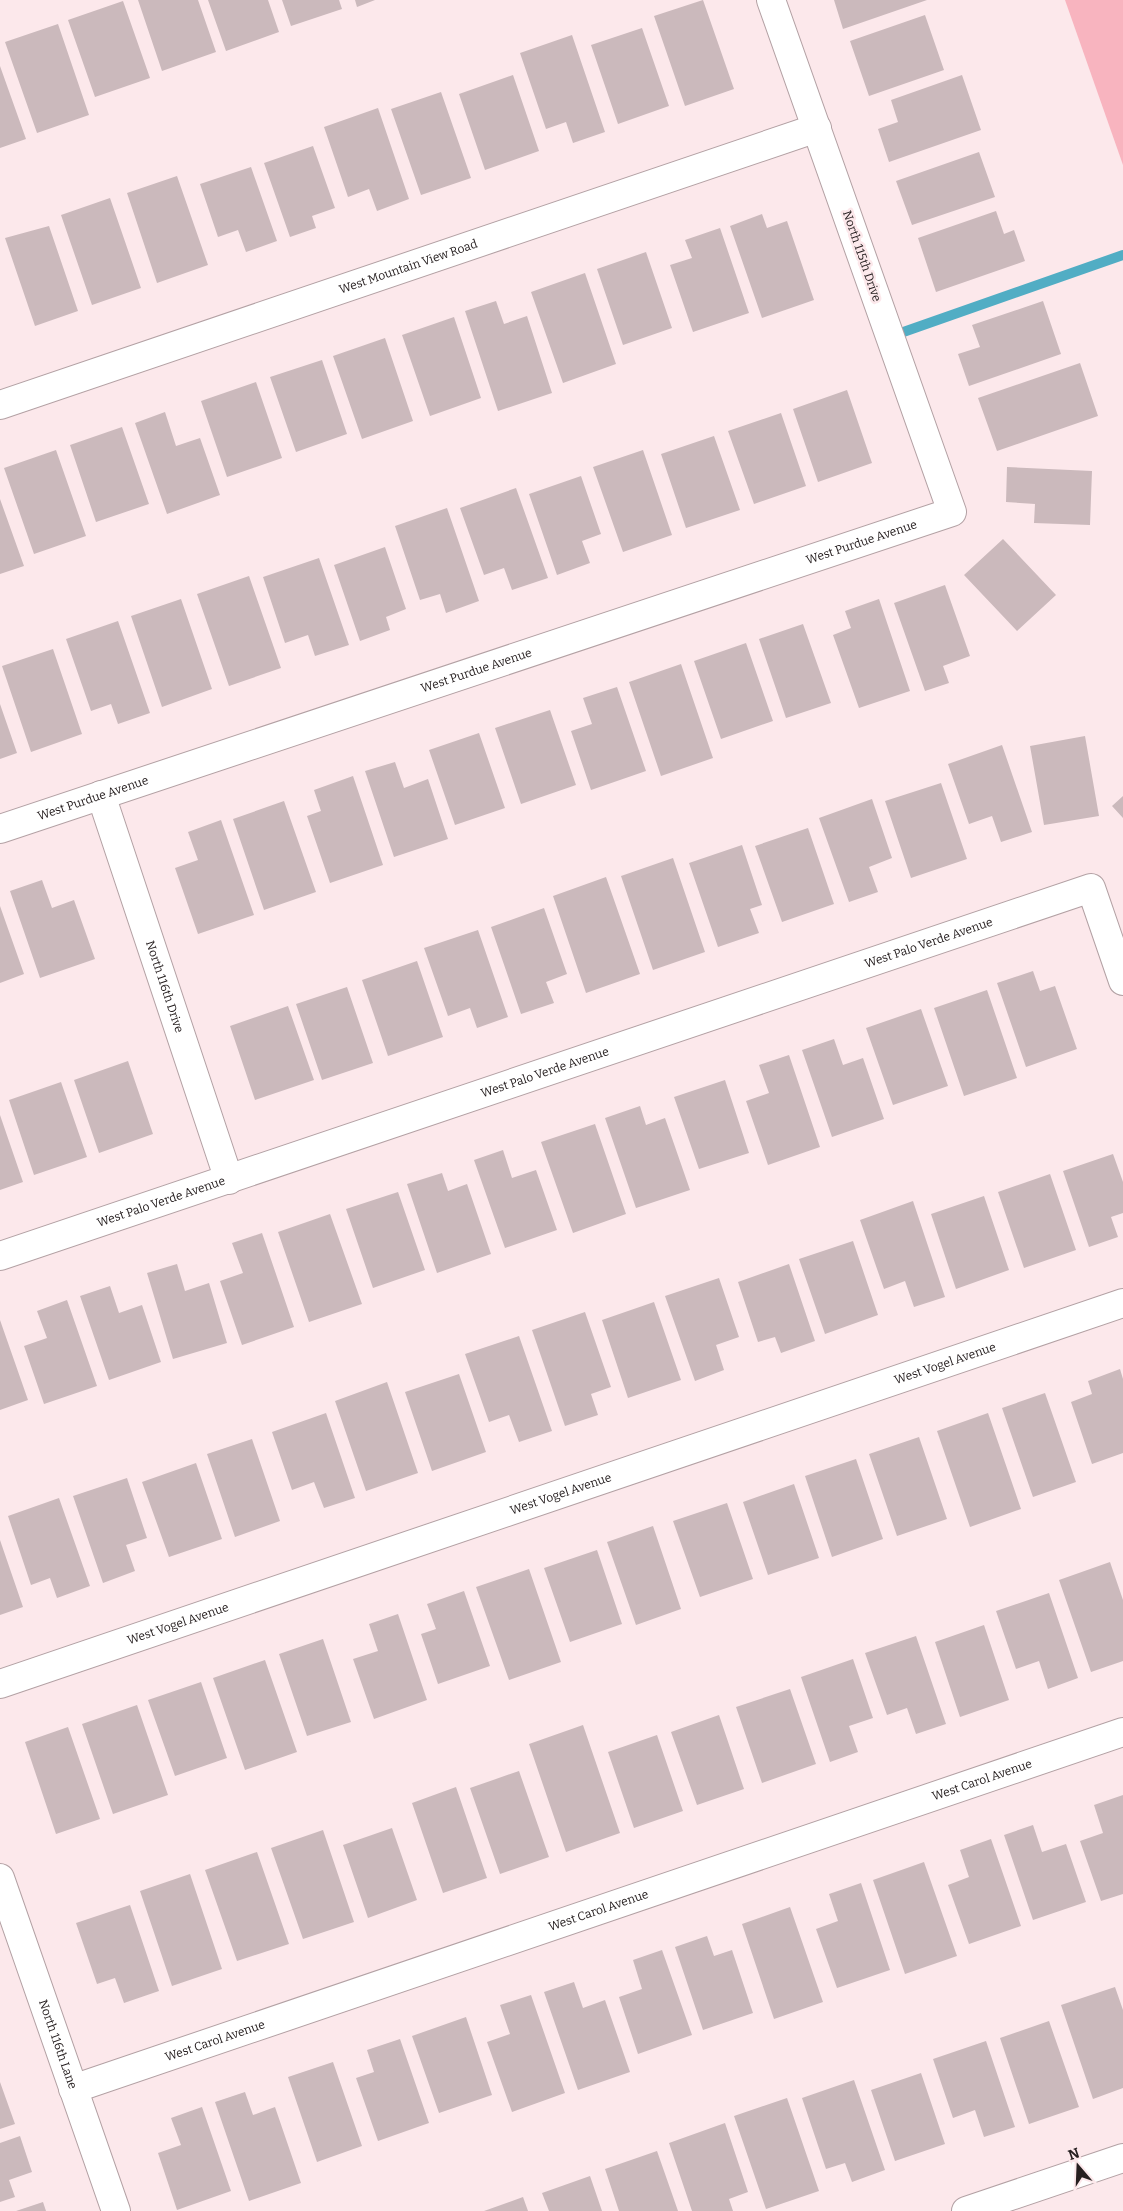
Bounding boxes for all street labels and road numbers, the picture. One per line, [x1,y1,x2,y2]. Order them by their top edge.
street label: North 115th Drive [840,209,884,303]
street label: West Mountain View Road [337,237,479,297]
street label: West Purdue Avenue [804,517,919,567]
street label: West Purdue Avenue [419,645,533,695]
street label: West Purdue Avenue [36,773,150,823]
street label: West Palo Verde Avenue [863,915,994,971]
street label: North 116th Drive [143,939,187,1035]
street label: West Palo Verde Avenue [479,1044,611,1100]
street label: West Palo Verde Avenue [95,1174,227,1230]
street label: West Vogel Avenue [893,1340,998,1387]
street label: West Vogel Avenue [508,1470,613,1517]
street label: West Vogel Avenue [126,1600,231,1647]
street label: West Carol Avenue [930,1756,1034,1803]
street label: West Carol Avenue [547,1887,650,1934]
street label: North 116th Lane [36,1998,80,2091]
street label: West Carol Avenue [163,2017,267,2064]

